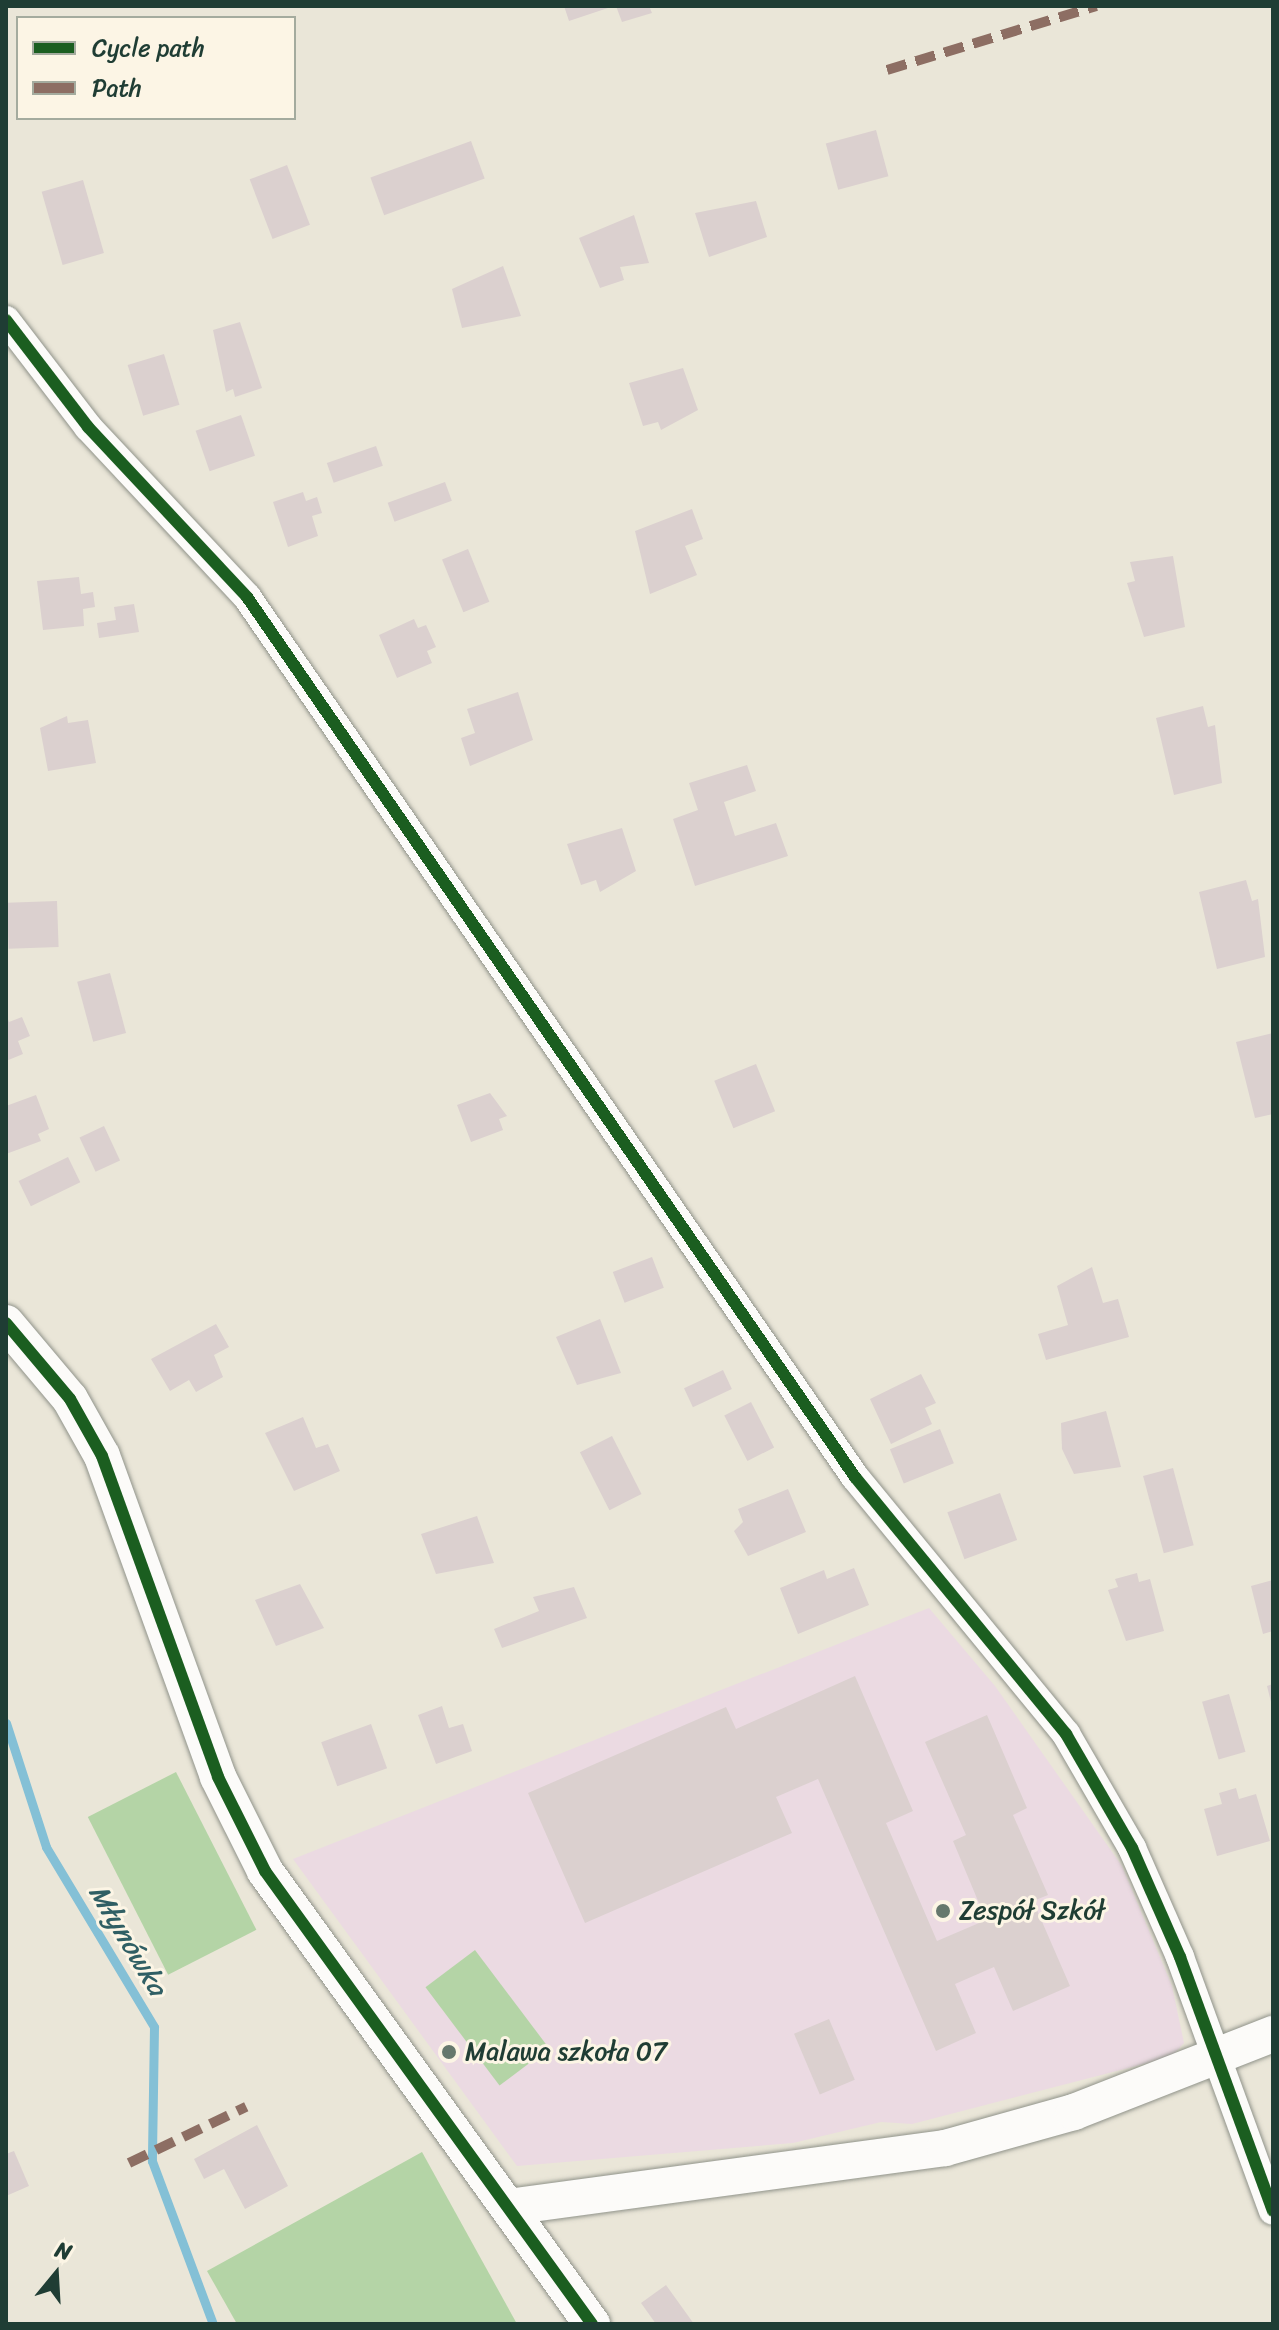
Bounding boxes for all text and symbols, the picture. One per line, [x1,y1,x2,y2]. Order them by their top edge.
legend [16,16,296,120]
text: Cycle path [92,27,205,69]
text: Path [92,67,142,109]
water label: Młynówka [82,1878,174,2002]
place label: Zespół Szkół [959,1895,1105,1927]
marker: Zespół Szkół [934,1902,952,1920]
place label: Malawa szkoła 07 [465,2036,668,2068]
marker: Malawa szkoła 07 [440,2043,458,2061]
text: N [50,2230,77,2272]
north arrow [16,2234,96,2314]

